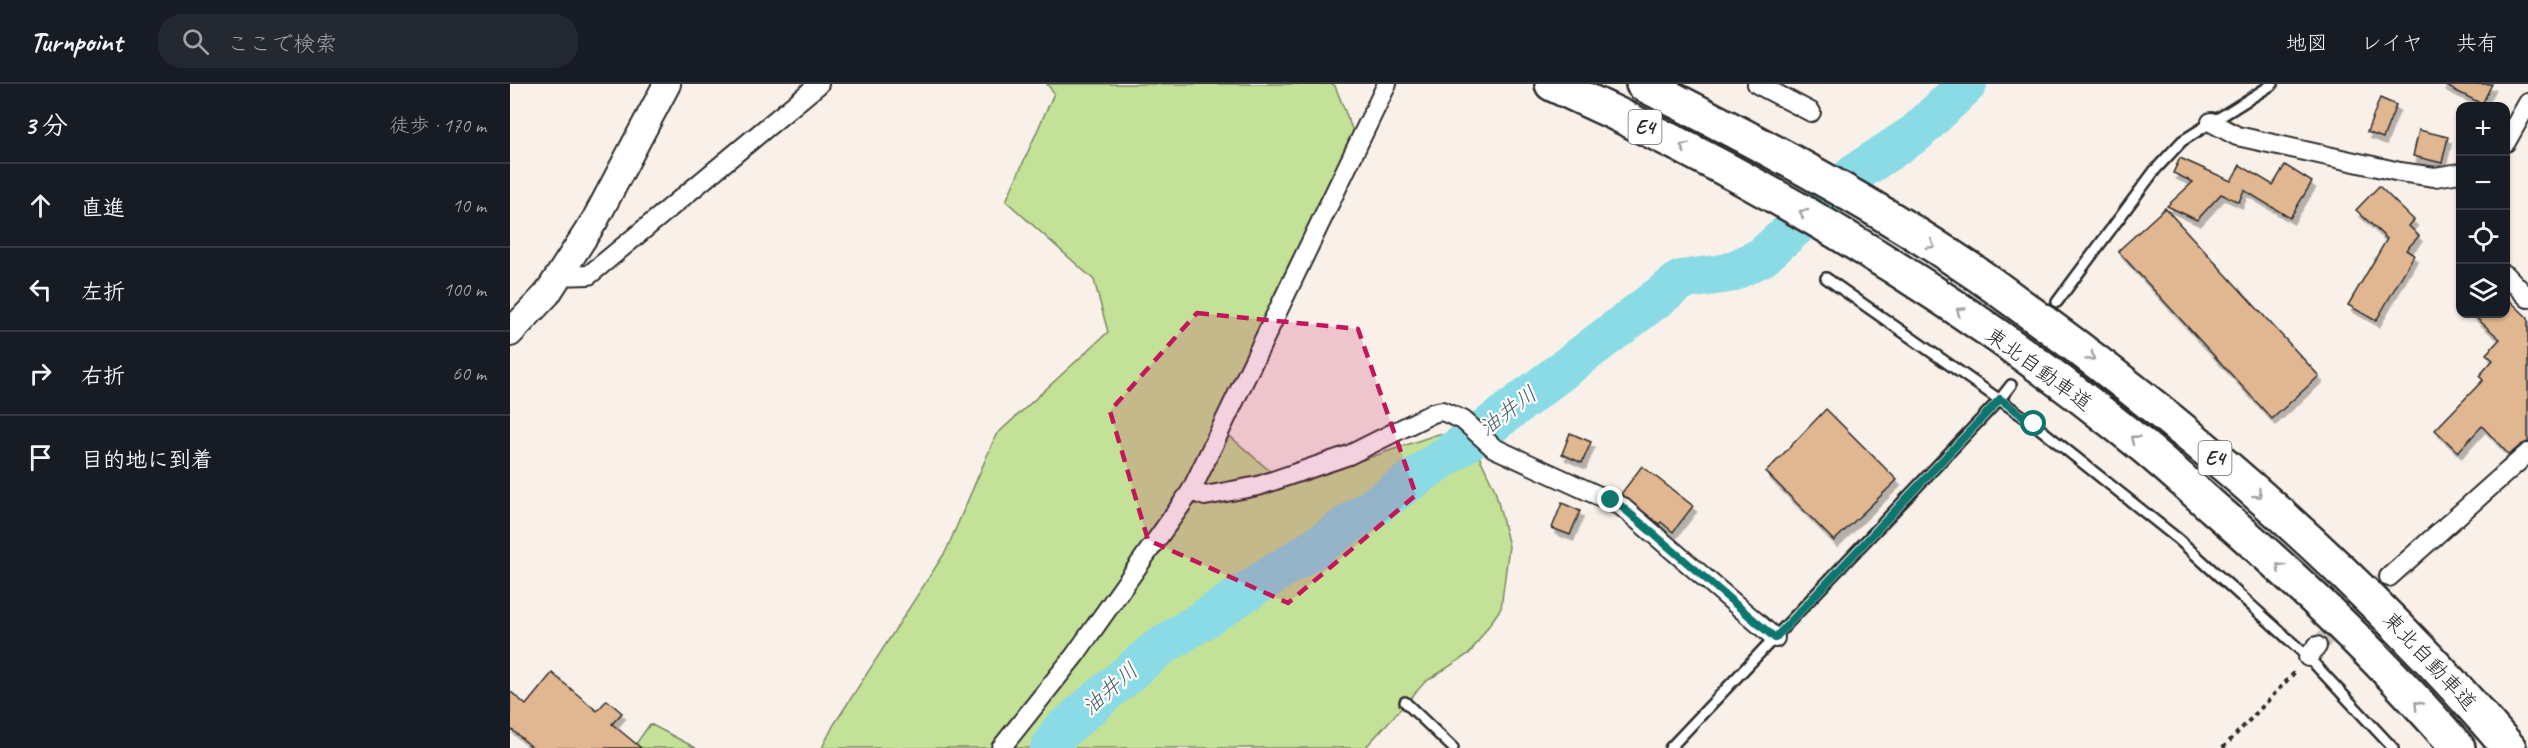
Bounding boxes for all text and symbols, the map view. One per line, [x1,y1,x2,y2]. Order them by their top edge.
search box [158,14,578,68]
text: Turnpoint [30,24,122,59]
icon: search [179,25,212,58]
text: ここで検索 [227,30,337,58]
text: 地図 [2286,30,2328,56]
text: レイヤ [2361,30,2423,56]
text: 共有 [2456,30,2498,56]
map controls [2456,102,2510,318]
button: + [2456,102,2510,156]
text: 3 分 [24,109,68,142]
road number: E4 [1628,110,1662,144]
text: 徒歩 · 170 m [390,113,486,138]
one-way arrow [1680,143,1691,155]
button: − [2456,156,2510,210]
icon: ahead [24,189,57,222]
text: 10 m [452,193,486,218]
text: 直進 [81,194,125,222]
one-way arrow [1799,208,1809,220]
button: locate [2456,210,2510,264]
one-way arrow [1925,238,1935,250]
button: layers [2456,264,2510,318]
icon: left [24,273,57,306]
text: 100 m [443,277,486,302]
text: 左折 [81,278,125,306]
one-way arrow [1955,307,1966,318]
street label: 東北自動車道 [1980,321,2098,417]
one-way arrow [2084,350,2095,361]
icon: right [24,357,57,390]
text: 60 m [452,361,486,386]
text: 右折 [81,362,125,390]
water label: 油井川 [1473,380,1543,442]
route start [2020,410,2046,436]
one-way arrow [2130,435,2141,446]
icon: arrive [24,441,57,474]
road number: E4 [2198,441,2232,475]
text: 目的地に到着 [81,446,213,474]
route end [1597,486,1623,512]
one-way arrow [2251,487,2262,498]
one-way arrow [2277,563,2287,574]
street label: 東北自動車道 [2378,606,2482,716]
water label: 油井川 [1076,657,1144,721]
one-way arrow [2415,701,2426,712]

